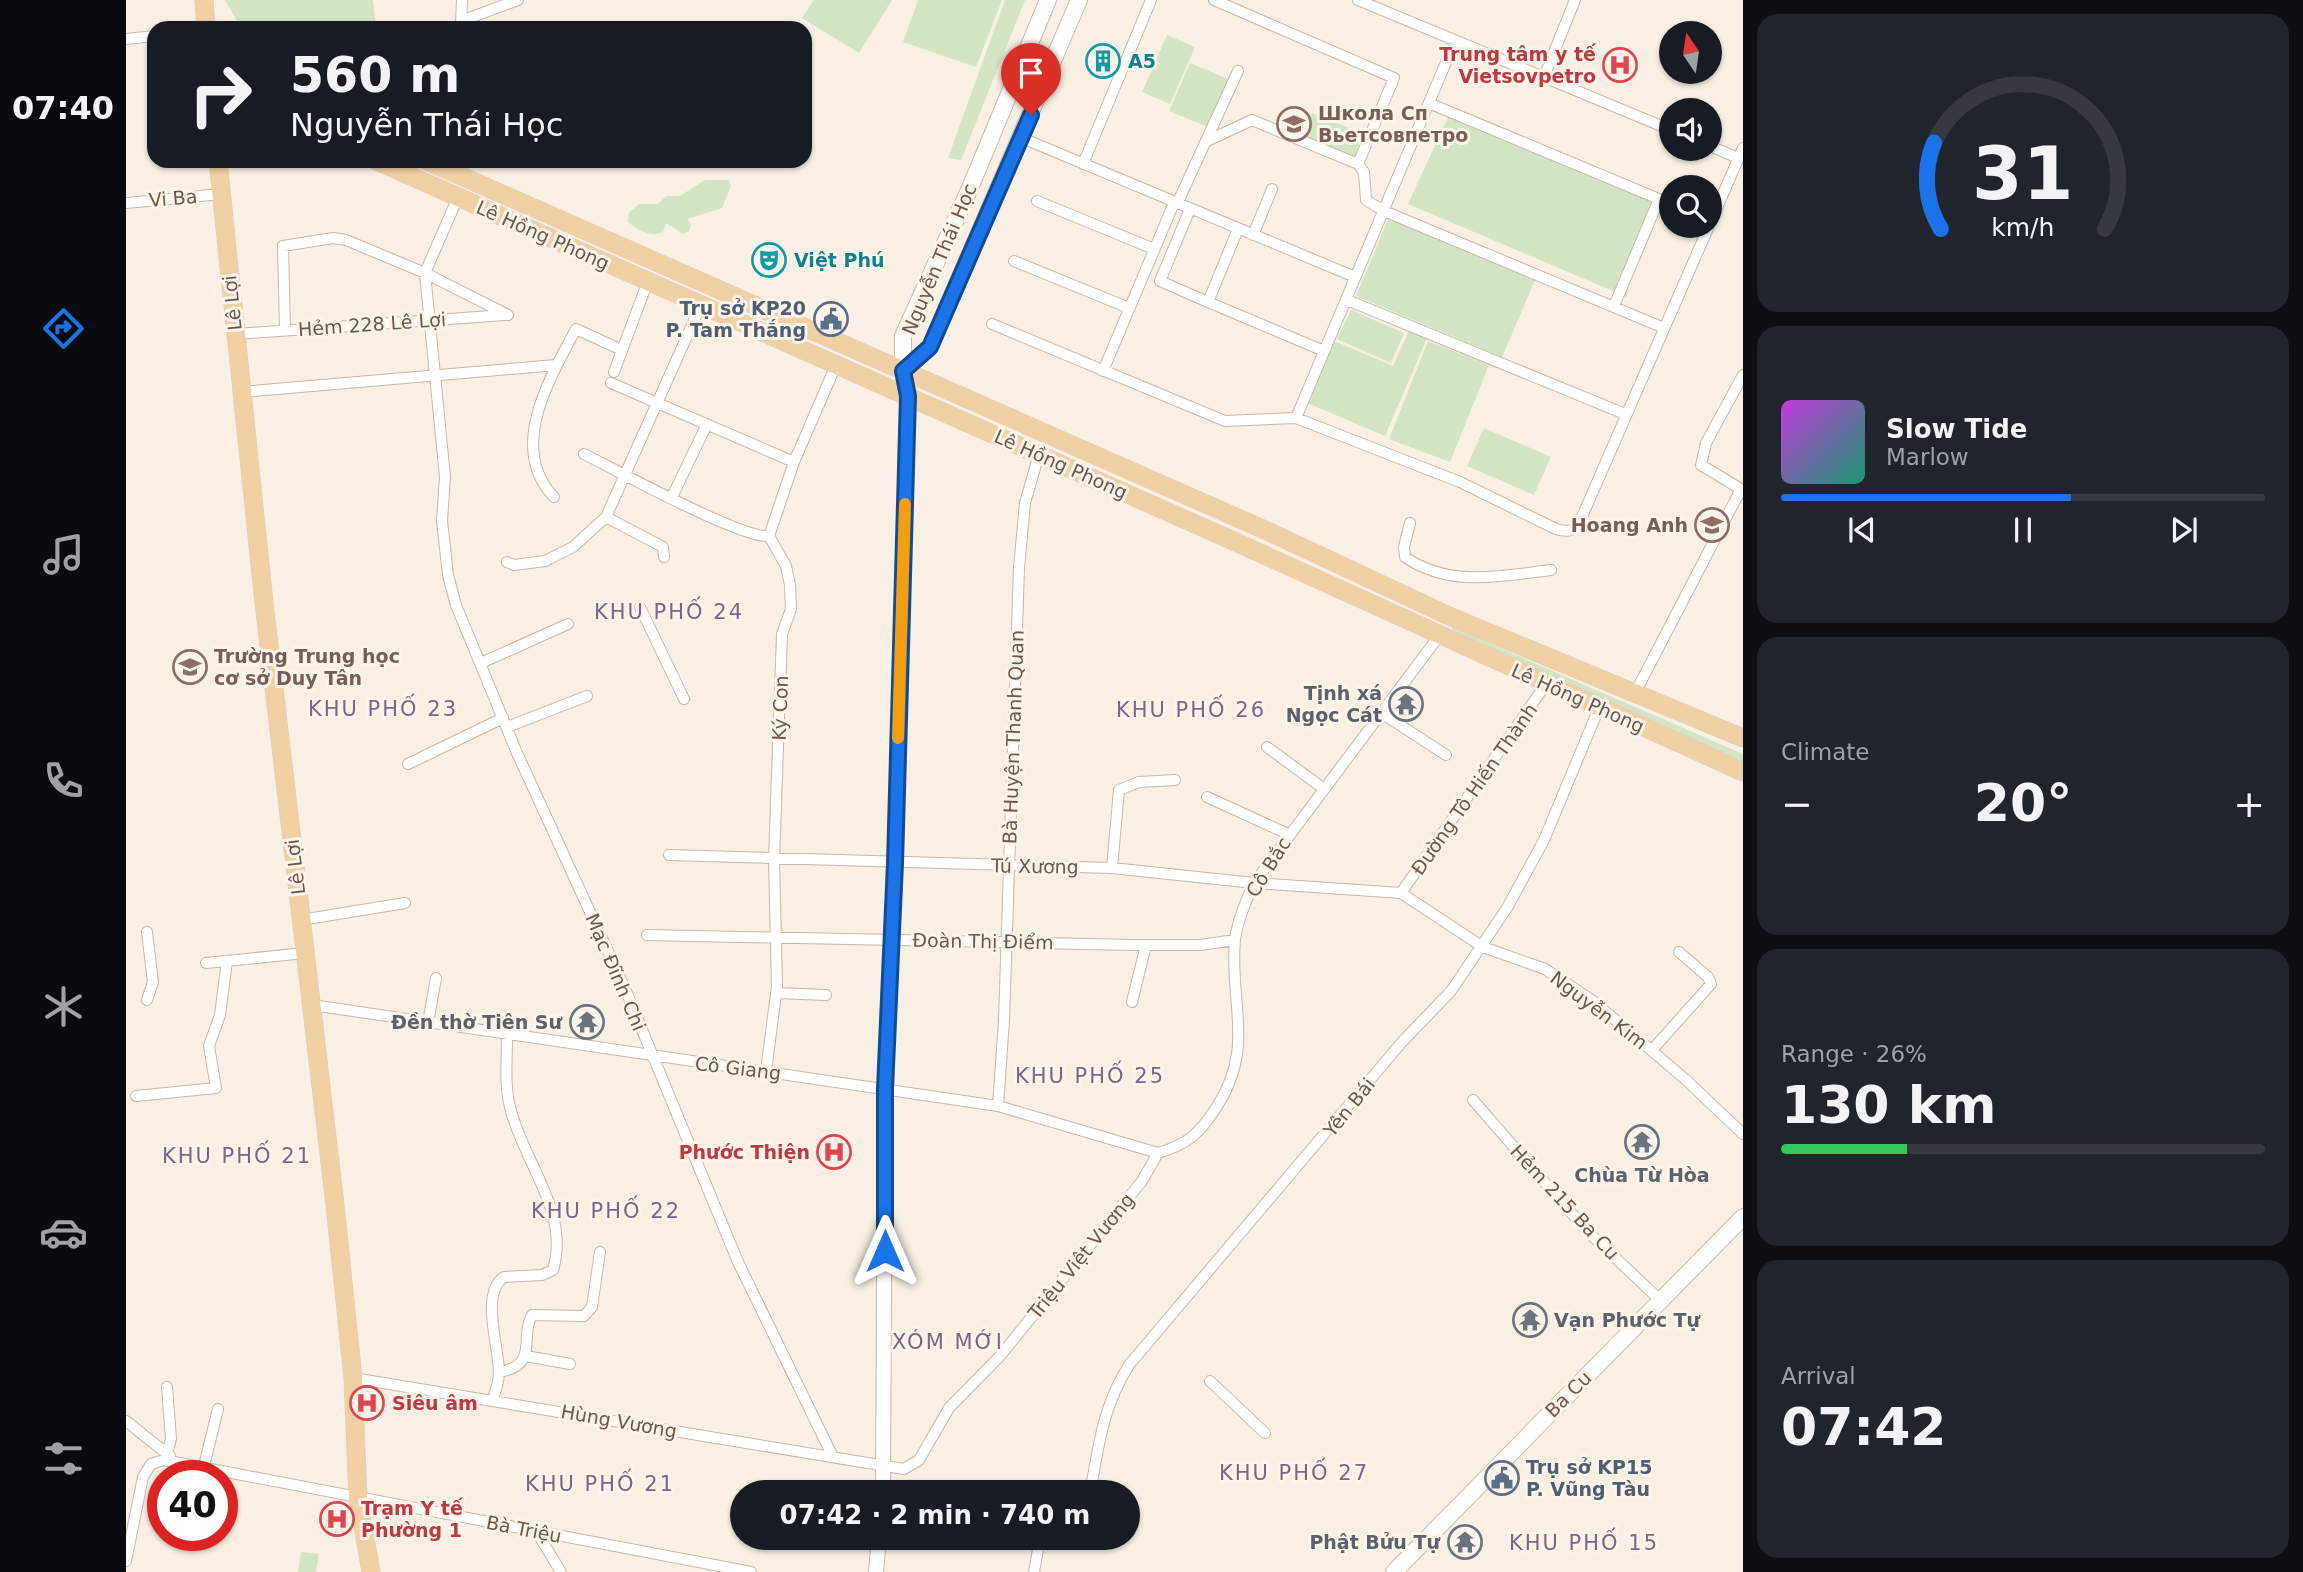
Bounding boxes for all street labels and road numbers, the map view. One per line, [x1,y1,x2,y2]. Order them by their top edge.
street label: Nguyễn Thái Học [897,180,981,338]
street label: Vi Ba [148,185,198,211]
street label: Lê Hồng Phong [473,196,613,274]
street label: Lê Lợi [218,274,246,332]
street label: Hẻm 228 Lê Lợi [297,308,447,340]
street label: Lê Hồng Phong [991,425,1131,503]
street label: Bà Huyện Thanh Quan [998,630,1028,844]
street label: Lê Hồng Phong [1508,659,1648,737]
street label: Ký Con [768,675,792,741]
street label: Đường Tô Hiến Thành [1406,699,1542,879]
street label: Cô Bắc [1241,833,1295,901]
street label: Lê Lợi [281,838,309,896]
street label: Tú Xương [990,854,1079,878]
street label: Mạc Đĩnh Chi [581,910,651,1034]
street label: Đoàn Thị Điểm [912,929,1054,953]
street label: Nguyễn Kim [1546,966,1652,1054]
street label: Cô Giang [694,1052,782,1084]
street label: Yên Bái [1318,1073,1379,1141]
street label: Hẻm 215 Ba Cu [1506,1140,1624,1264]
street label: Triệu Việt Vương [1023,1189,1138,1324]
street label: Ba Cu [1540,1366,1596,1422]
street label: Hùng Vương [559,1400,679,1442]
street label: Bà Triệu [484,1511,564,1547]

